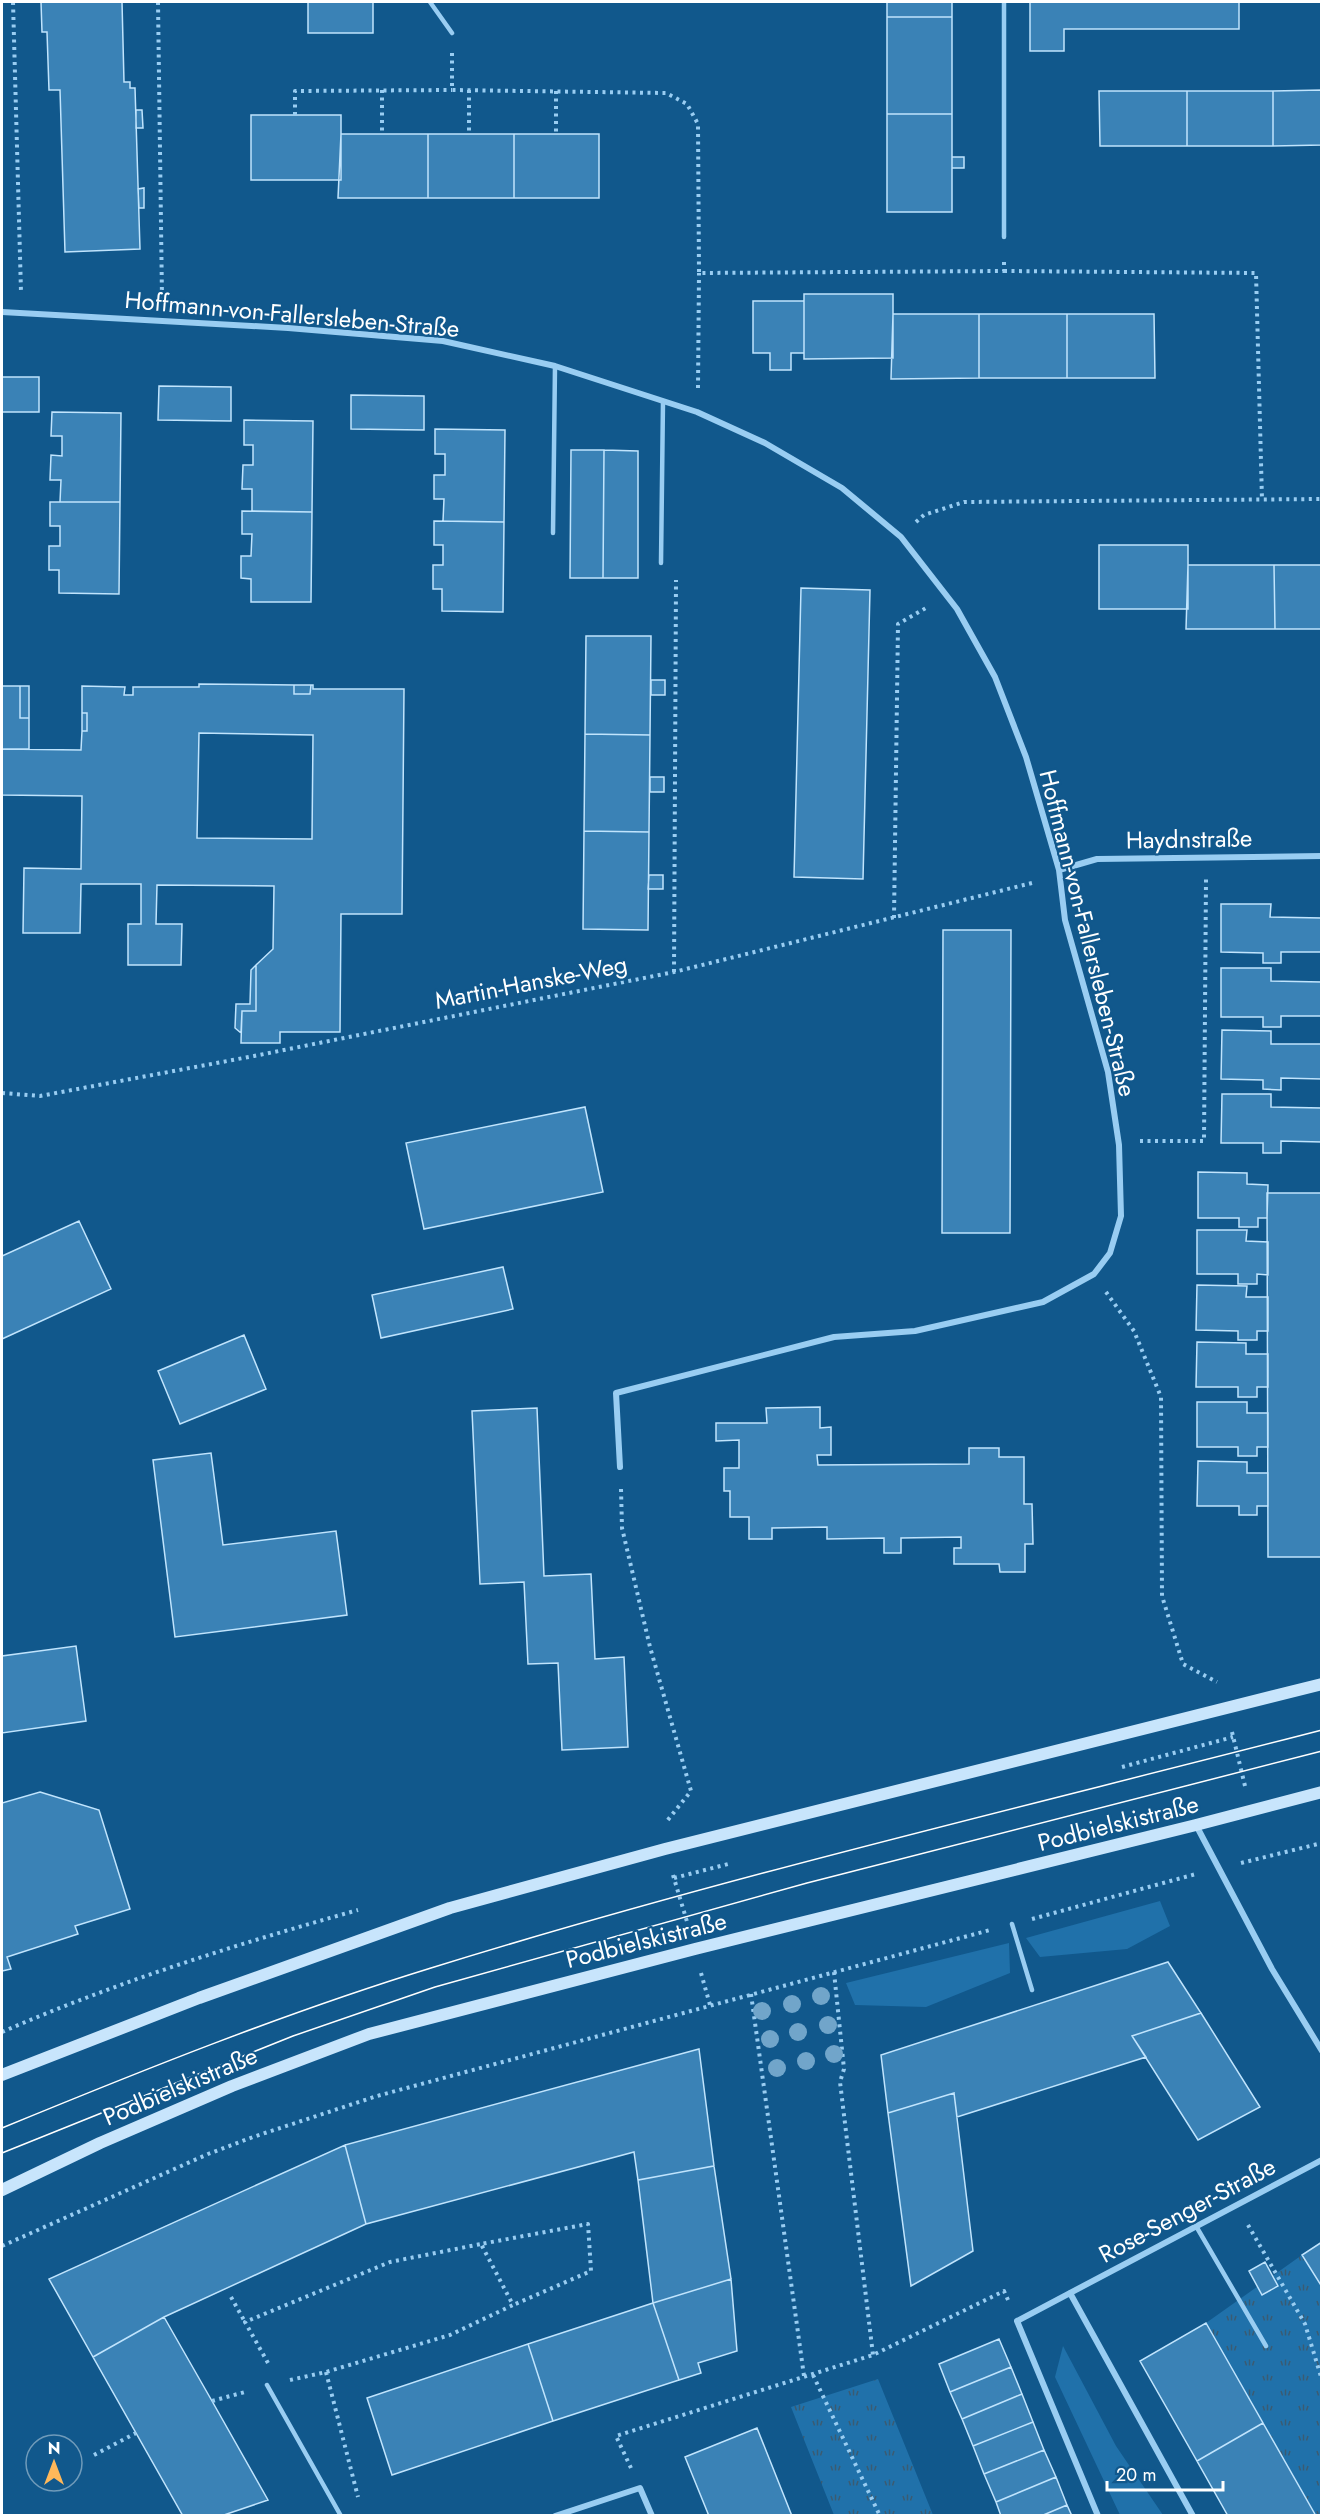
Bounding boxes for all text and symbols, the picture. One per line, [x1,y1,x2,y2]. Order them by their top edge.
street label: Hoffmann-von-Fallersleben-Straße [123,282,461,346]
street label: Hoffmann-von-Fallersleben-Straße [1030,766,1146,1100]
street label: Haydnstraße [1125,820,1253,858]
street label: Martin-Hanske-Weg [432,946,630,1018]
street label: Podbielskistraße [1034,1786,1202,1860]
street label: Podbielskistraße [562,1903,730,1977]
street label: Podbielskistraße [97,2038,263,2134]
street label: Rose-Senger-Straße [1092,2149,1282,2271]
north arrow [24,2433,84,2493]
text: N [48,2437,60,2460]
scale bar [1107,2454,1222,2492]
text: 20 m [1116,2462,1156,2488]

